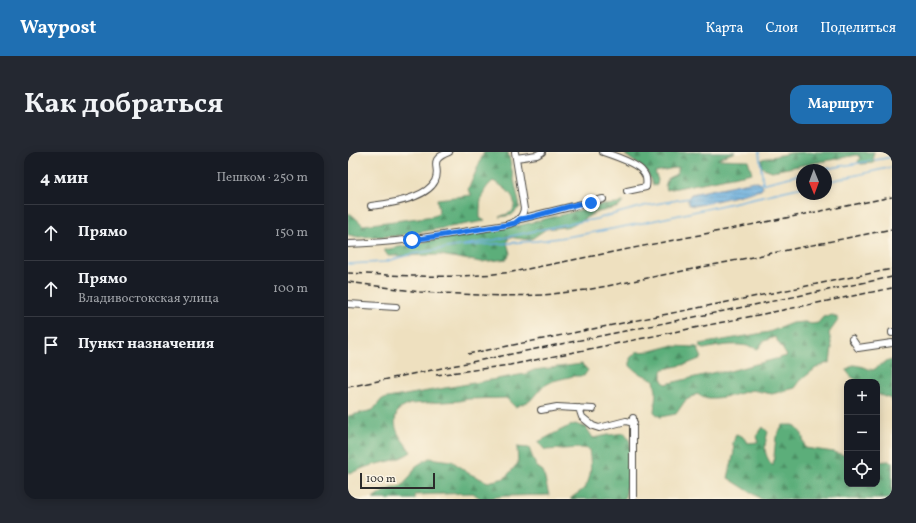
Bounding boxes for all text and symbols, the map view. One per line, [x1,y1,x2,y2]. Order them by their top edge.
text: Waypost [20,15,96,41]
text: Карта [705,19,743,38]
text: Слои [765,19,798,38]
text: Поделиться [820,19,896,38]
text: Как добраться [24,85,223,124]
button: Маршрут [790,85,892,124]
north arrow [796,164,832,200]
text: 4 мин [40,167,88,190]
text: Пешком · 250 m [216,169,308,187]
route end [582,194,600,212]
icon: ahead [40,222,62,244]
text: Прямо [78,222,127,243]
text: 150 m [275,224,308,242]
route start [403,231,421,249]
text: Прямо [78,269,127,290]
icon: ahead [40,278,62,300]
text: 100 m [273,280,308,298]
text: Владивостокская улица [78,290,219,308]
icon: arrive [40,334,62,356]
text: Пункт назначения [78,334,214,355]
map controls [844,379,880,487]
button: + [844,379,880,415]
button: − [844,415,880,451]
button: locate [844,451,880,487]
scale bar [360,471,435,490]
text: 100 m [366,472,396,487]

